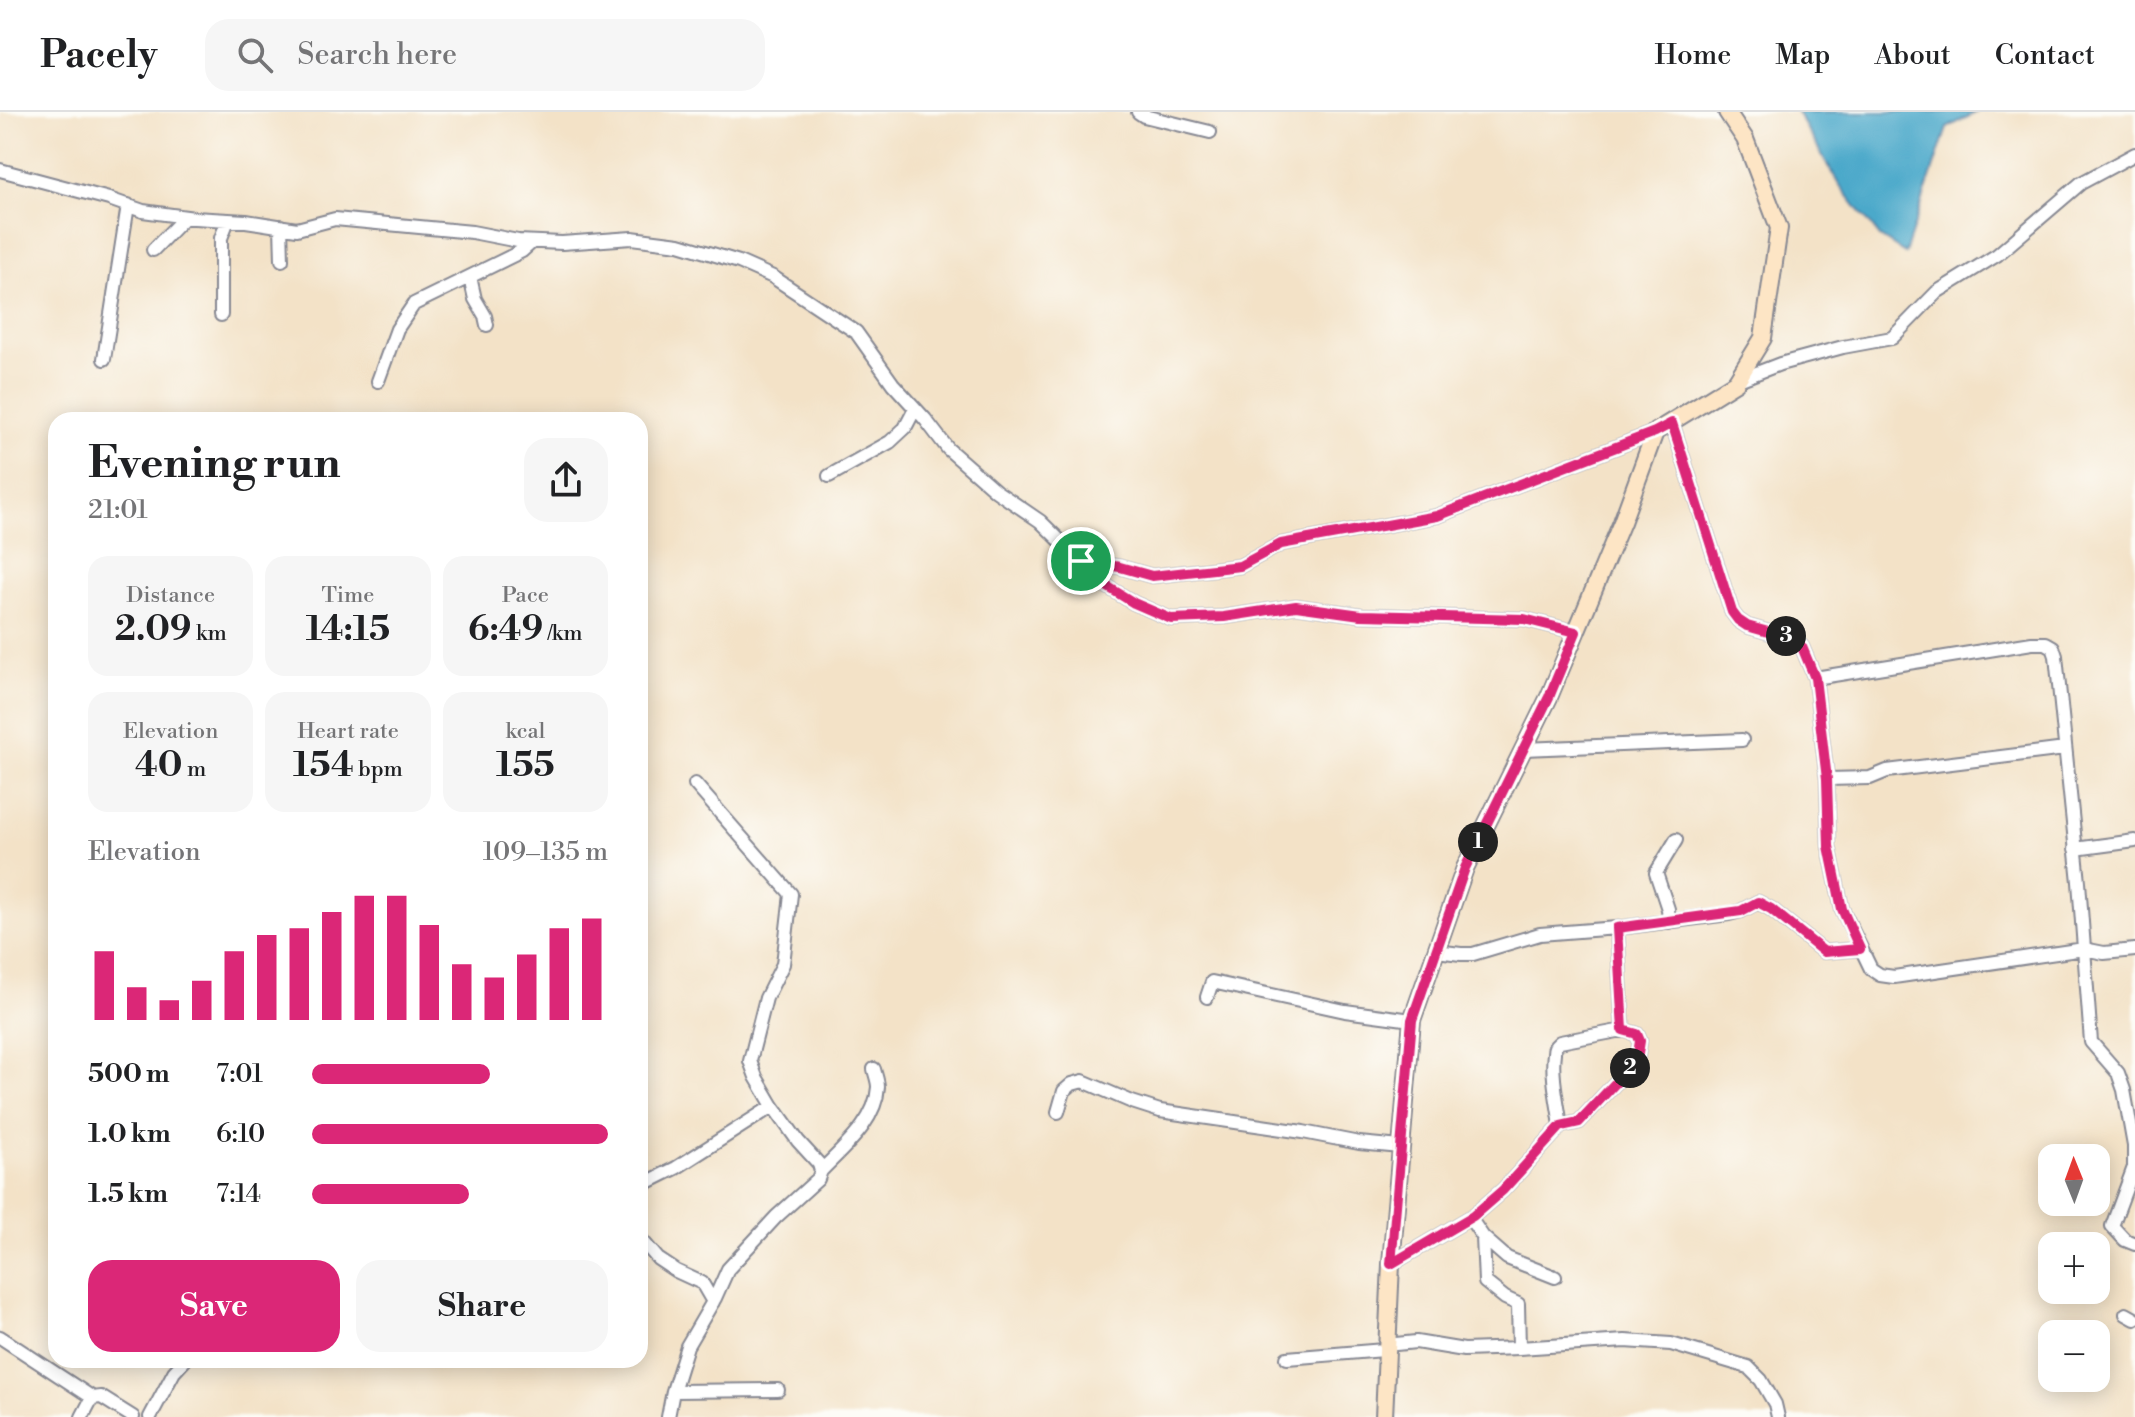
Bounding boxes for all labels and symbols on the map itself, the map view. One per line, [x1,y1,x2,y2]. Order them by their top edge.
pin [1047,527,1115,595]
pin: 3 [1766,616,1806,656]
pin: 1 [1458,822,1498,862]
pin: 2 [1610,1048,1650,1088]
north arrow [2038,1144,2110,1216]

